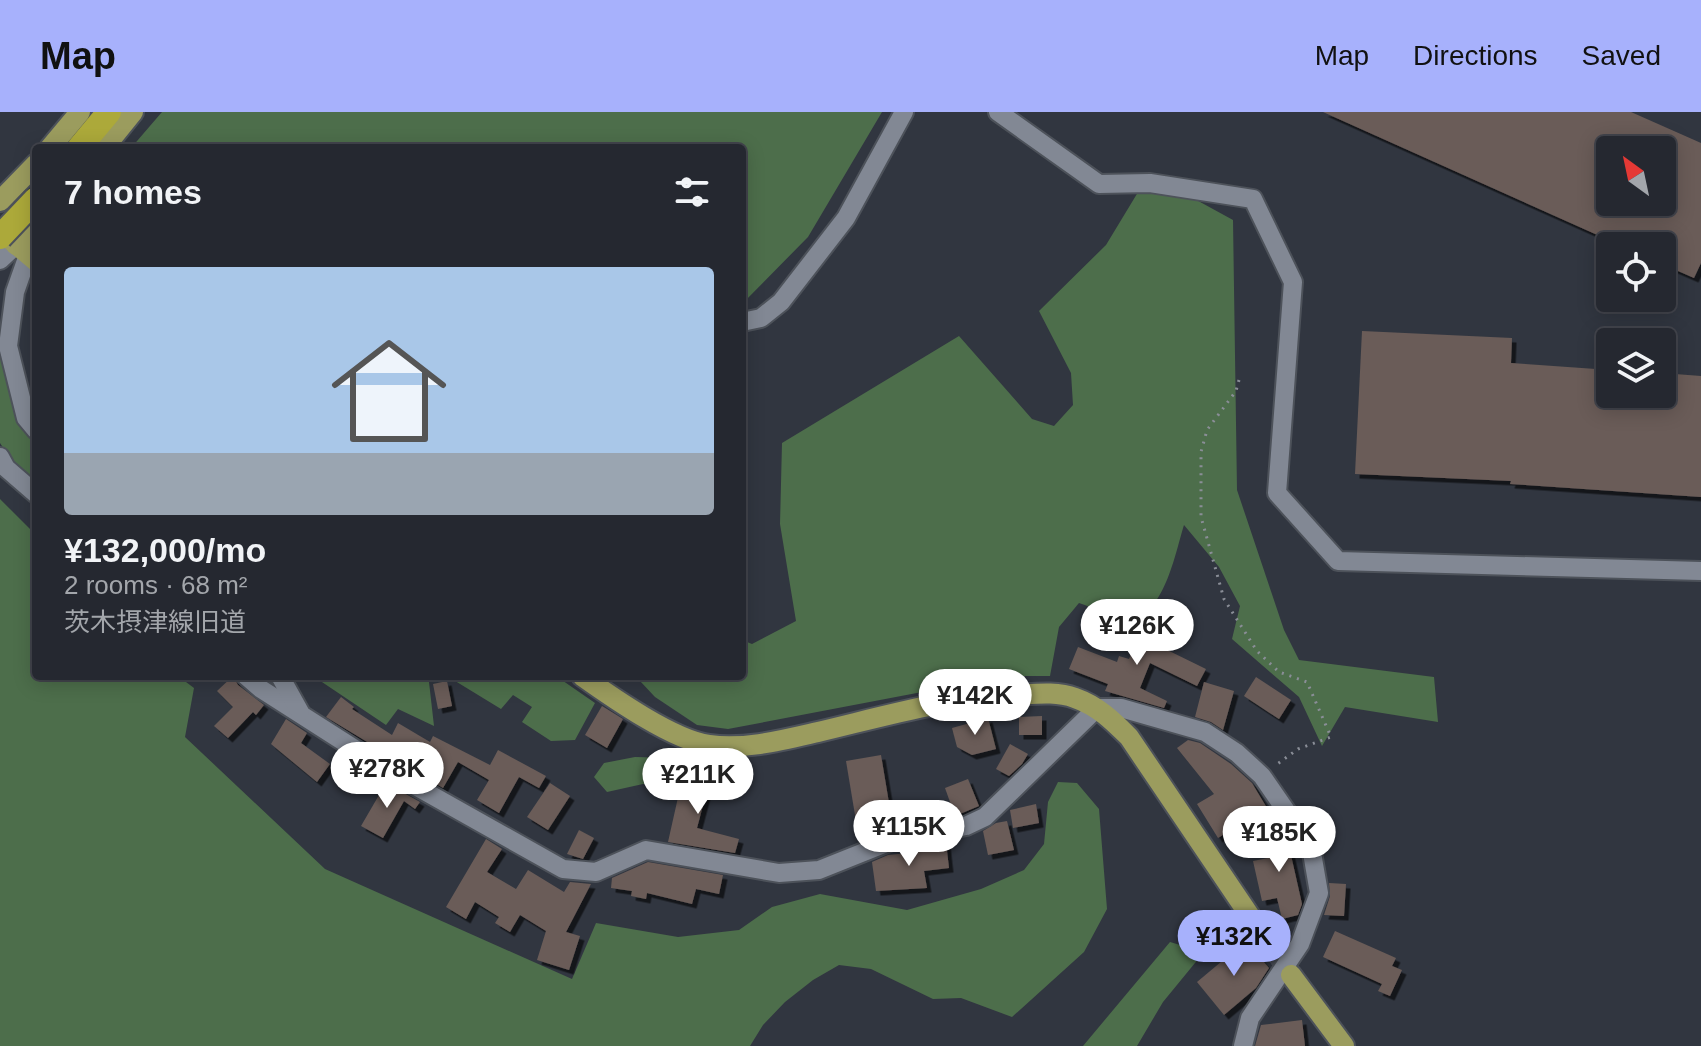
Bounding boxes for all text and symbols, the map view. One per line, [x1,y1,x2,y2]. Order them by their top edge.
text: Map [40,35,116,77]
text: Map [1315,40,1369,71]
text: Directions [1413,40,1538,71]
text: Saved [1582,40,1661,71]
north arrow [1596,136,1676,216]
map controls [1596,136,1676,408]
icon: filters [670,170,714,214]
text: 7 homes [64,173,202,211]
button: locate [1596,232,1676,312]
icon: home [317,319,461,463]
button: layers [1596,328,1676,408]
text: ¥132,000/mo [64,531,266,569]
text: 2 rooms · 68 m² [64,570,248,600]
pin: ¥126K [1081,599,1193,667]
text: 茨木摂津線旧道 [64,607,246,637]
text: ¥126K [1099,610,1175,640]
pin: ¥142K [919,669,1031,737]
text: ¥142K [937,680,1013,710]
pin: ¥278K [331,742,443,810]
pin: ¥211K [642,748,754,816]
text: ¥278K [349,753,425,783]
text: ¥211K [660,759,736,789]
pin: ¥115K [853,800,965,868]
pin: ¥185K [1223,806,1335,874]
text: ¥115K [871,811,947,841]
text: ¥185K [1241,817,1317,847]
pin: ¥132K [1178,910,1290,978]
text: ¥132K [1196,921,1272,951]

